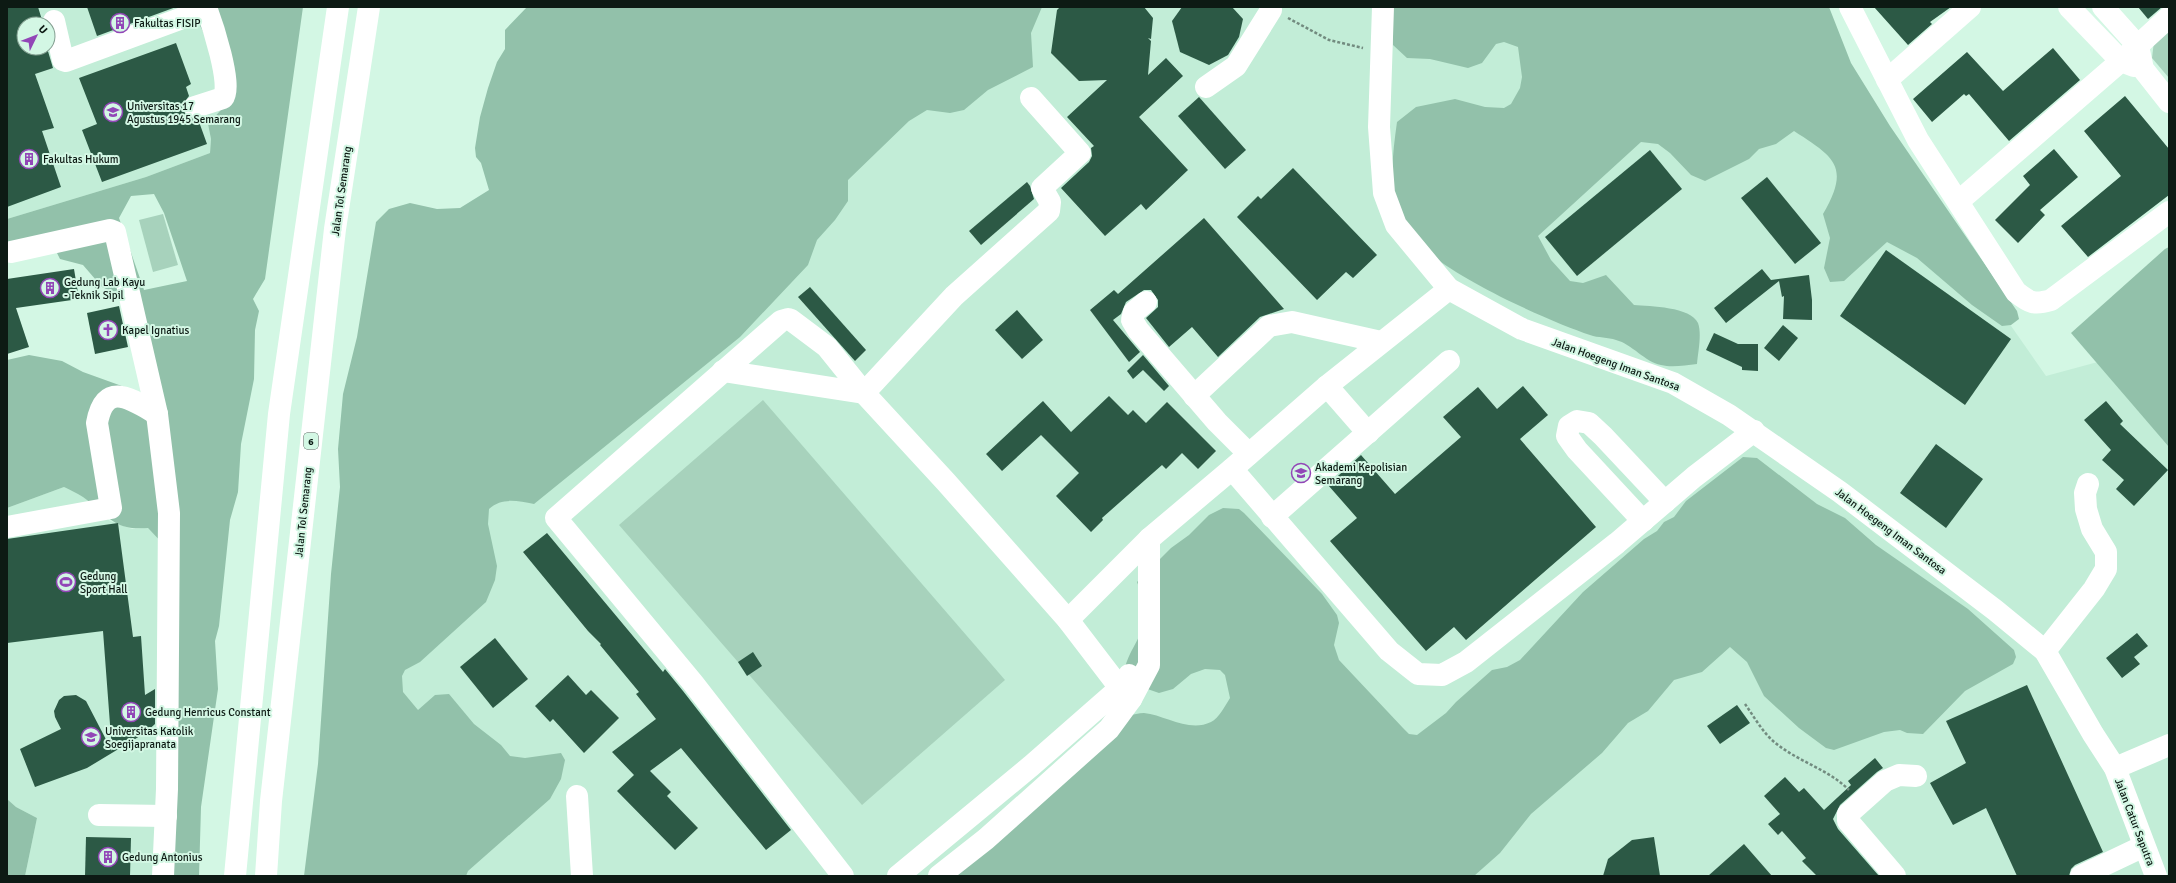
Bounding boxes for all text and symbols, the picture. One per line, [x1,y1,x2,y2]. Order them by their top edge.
building icon: Fakultas FISIP [109,12,131,34]
north arrow [16,16,56,56]
place label: Fakultas FISIP [134,17,201,30]
text: U [36,22,50,37]
place label: Universitas 17 Agustus 1945 Semarang [127,100,241,126]
school or university icon: Universitas 17 Agustus 1945 Semarang [102,101,124,123]
street label: Jalan Tol Semarang [329,145,354,237]
building icon: Fakultas Hukum [18,148,40,170]
place label: Fakultas Hukum [43,153,119,166]
place label: Gedung Lab Kayu - Teknik Sipil [64,276,145,302]
building icon: Gedung Lab Kayu - Teknik Sipil [39,277,61,299]
church icon: Kapel Ignatius [97,319,119,341]
place label: Kapel Ignatius [122,324,190,337]
street label: Jalan Hoegeng Iman Santosa [1550,335,1682,394]
road number: 6 [304,433,318,449]
place label: Akademi Kepolisian Semarang [1315,461,1407,487]
school or university icon: Akademi Kepolisian Semarang [1290,462,1312,484]
street label: Jalan Tol Semarang [292,466,315,558]
street label: Jalan Hoegeng Iman Santosa [1833,486,1949,578]
place label: Gedung Sport Hall [80,570,128,596]
sports icon: Gedung Sport Hall [55,571,77,593]
building icon: Gedung Henricus Constant [120,701,142,723]
place label: Gedung Henricus Constant [145,706,271,719]
place label: Universitas Katolik Soegijapranata [105,725,194,751]
school or university icon: Universitas Katolik Soegijapranata [80,726,102,748]
street label: Jalan Catur Saputra [2112,777,2157,868]
building icon: Gedung Antonius [97,846,119,868]
place label: Gedung Antonius [122,851,203,864]

